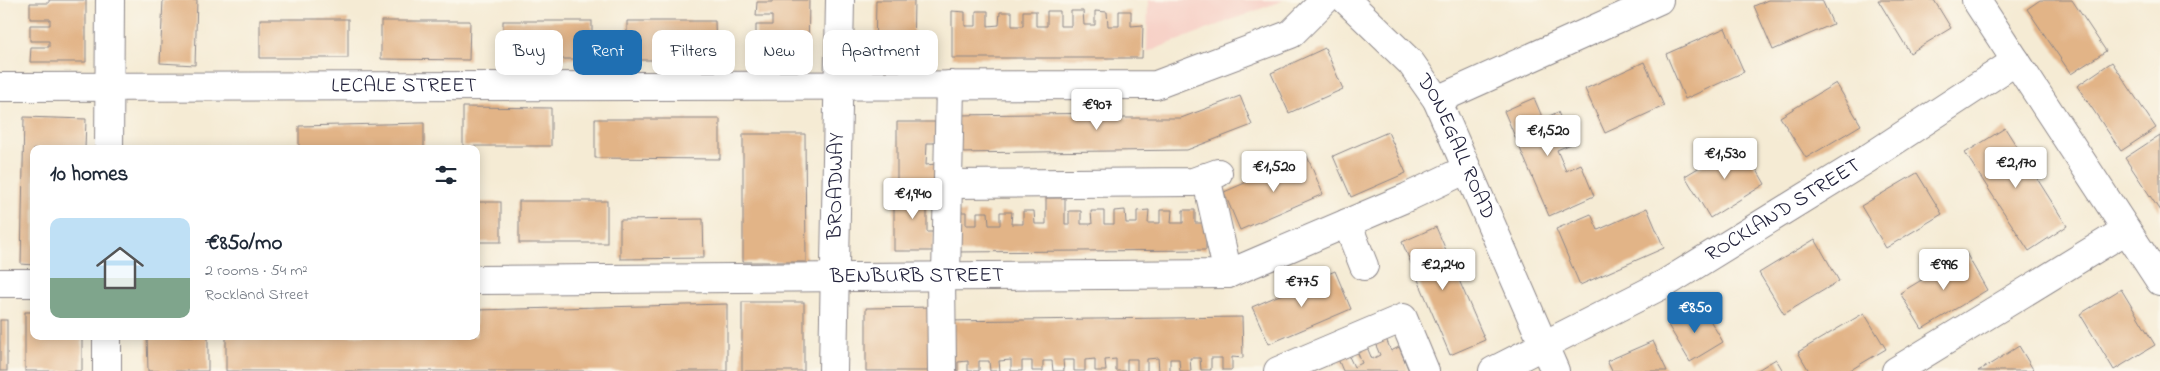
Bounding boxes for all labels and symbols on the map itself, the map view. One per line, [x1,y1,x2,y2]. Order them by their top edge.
street label: DONEGALL ROAD [1408,67,1502,224]
street label: LECALE STREET [331,71,477,101]
pin: €907 [1067,88,1127,131]
pin: €1,520 [1507,114,1589,157]
street label: BROADWAY [820,132,853,241]
pin: €1,530 [1684,138,1766,180]
pin: €2,170 [1975,146,2057,189]
pin: €1,520 [1233,150,1315,193]
street label: ROCKLAND STREET [1700,151,1867,270]
pin: €1,940 [872,178,954,220]
pin: €2,240 [1402,248,1484,291]
pin: €996 [1914,248,1974,291]
street label: BENBURB STREET [829,261,1004,292]
pin: €775 [1272,266,1332,308]
pin: €850 [1665,292,1725,334]

